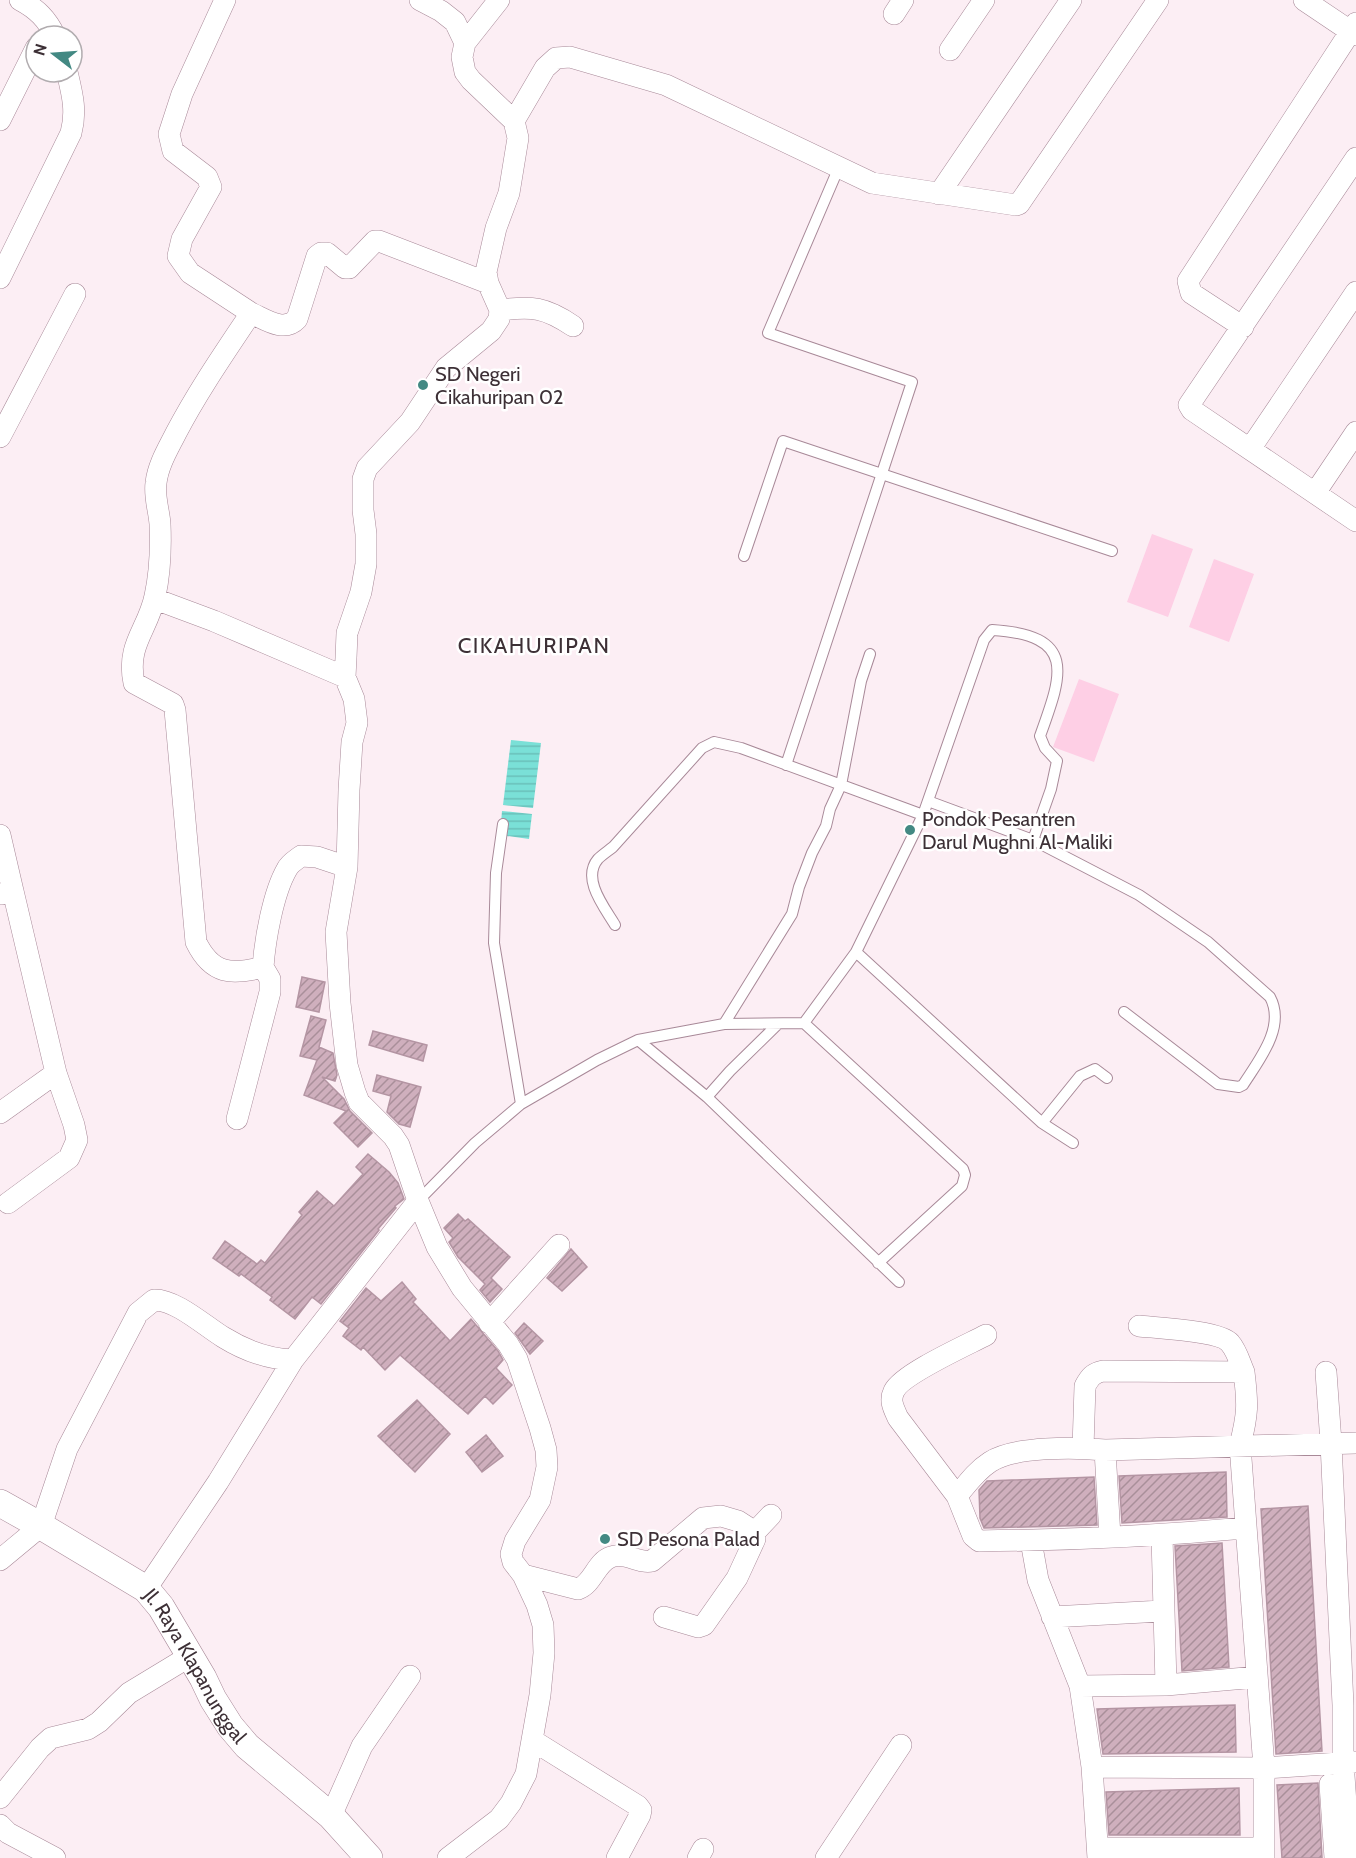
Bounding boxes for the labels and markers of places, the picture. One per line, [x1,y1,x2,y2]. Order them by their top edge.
place label: SD Negeri Cikahuripan 02 [435,362,563,409]
marker: SD Negeri Cikahuripan 02 [416,378,430,392]
place label: Pondok Pesantren Darul Mughni Al-Maliki [922,807,1112,854]
marker: Pondok Pesantren Darul Mughni Al-Maliki [903,823,917,837]
place label: SD Pesona Palad [617,1527,760,1551]
marker: SD Pesona Palad [598,1532,612,1546]

